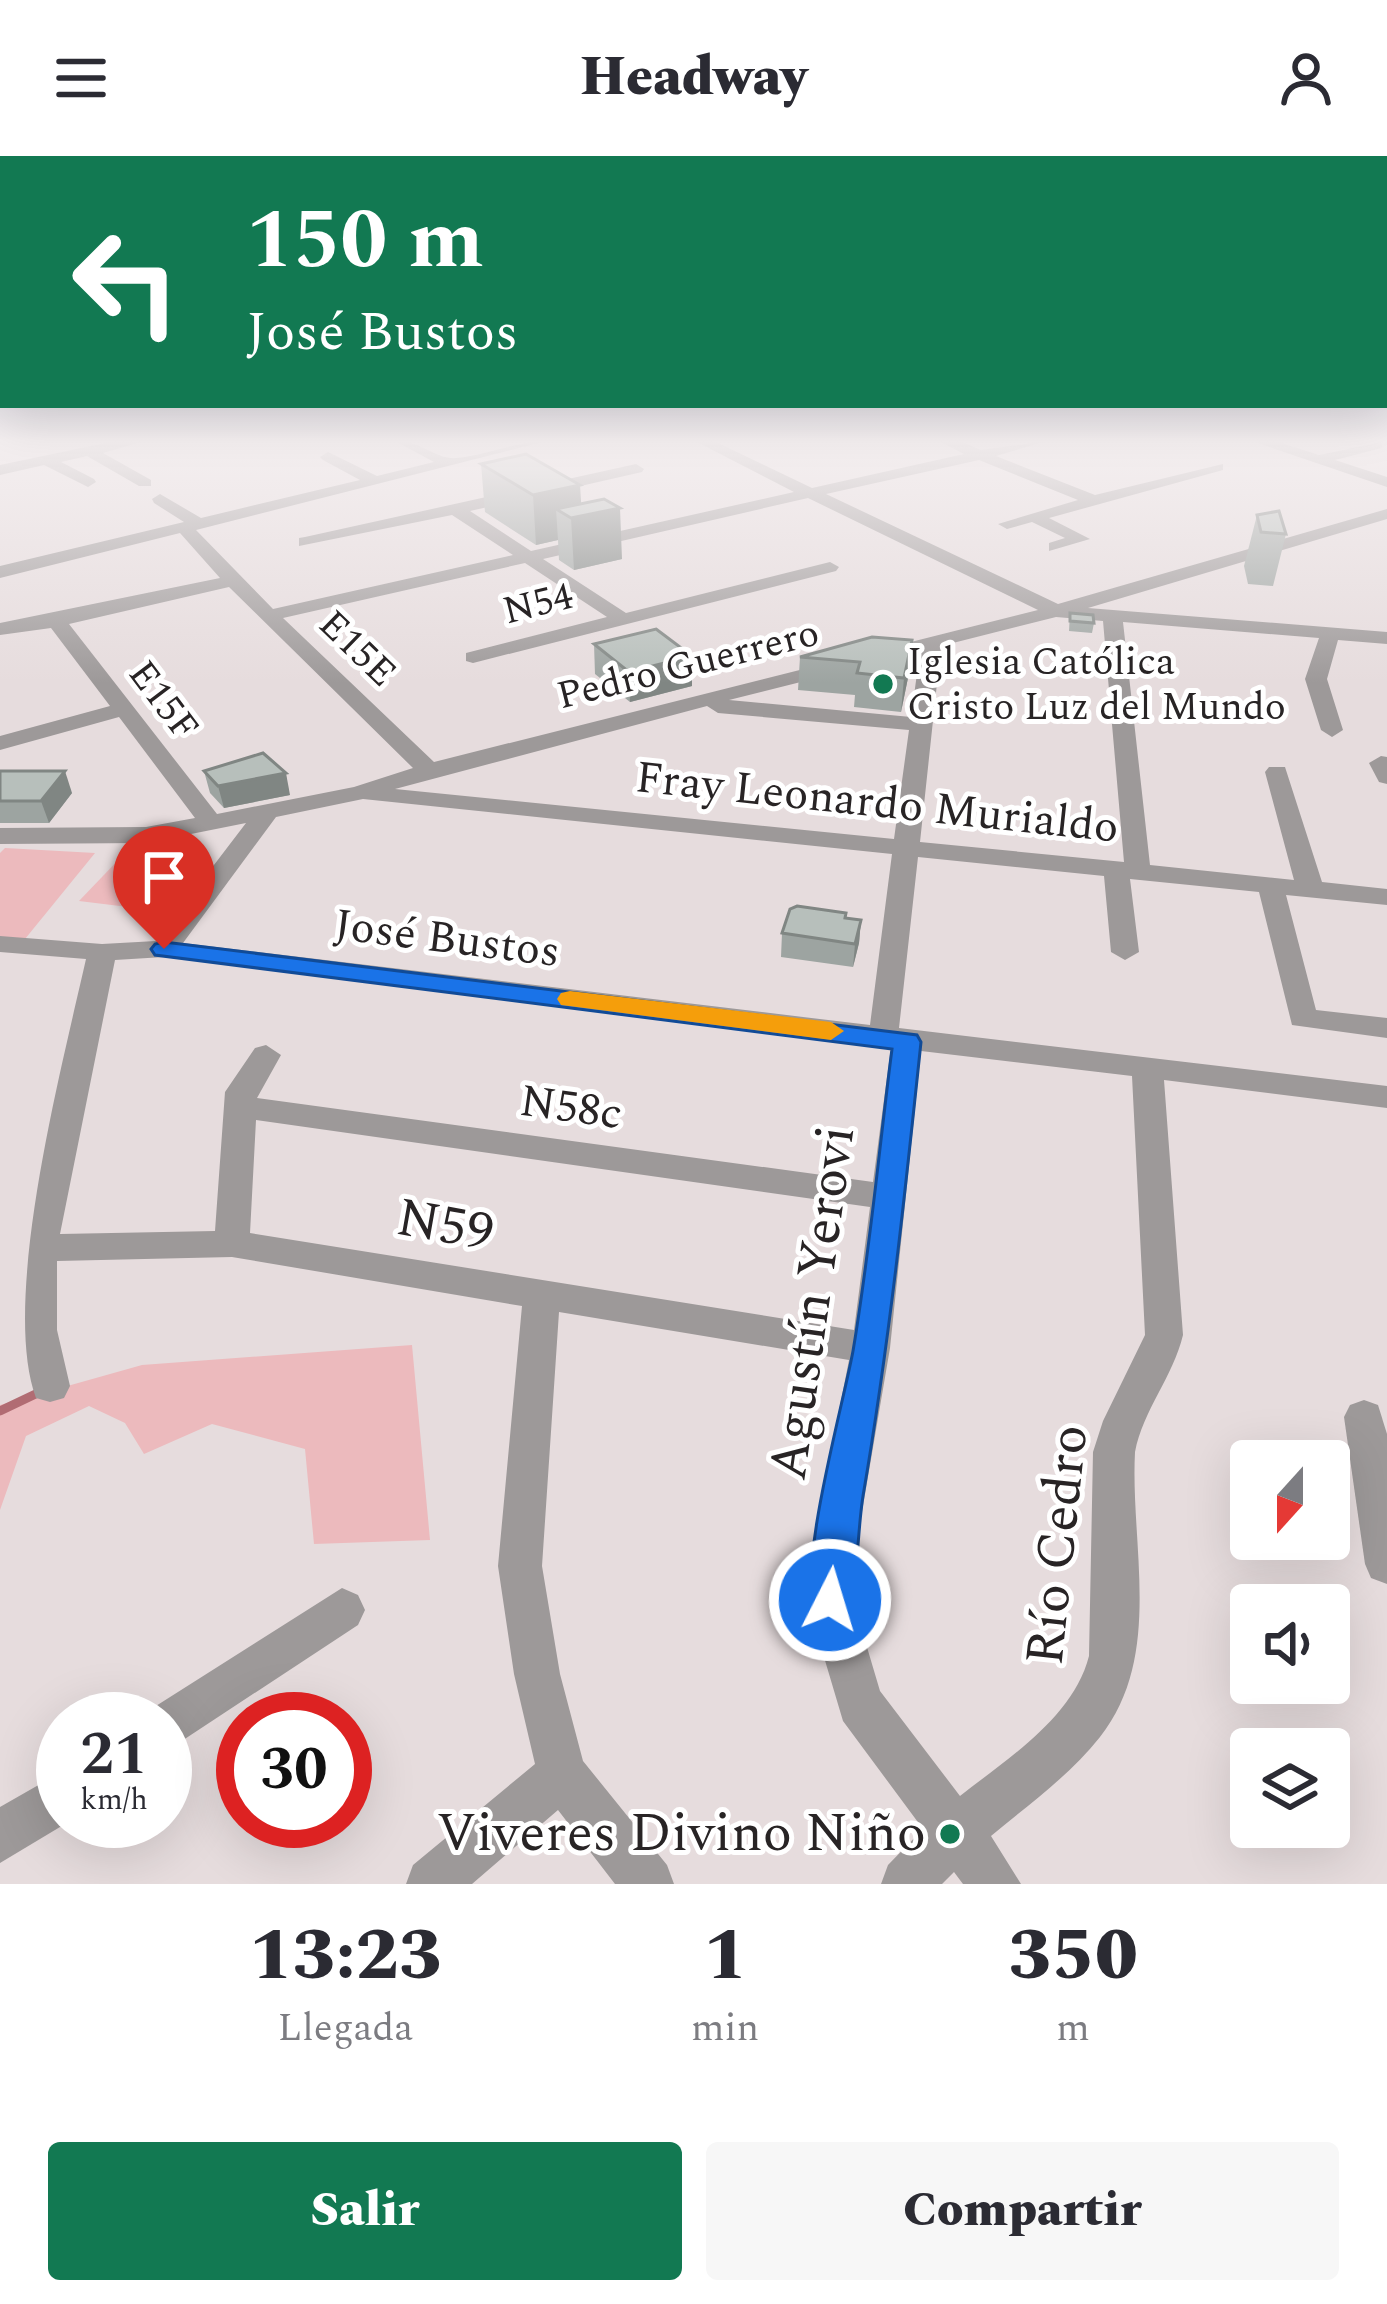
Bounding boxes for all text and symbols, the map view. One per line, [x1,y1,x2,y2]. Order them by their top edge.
text: Headway [580,37,807,119]
icon: menu [48,45,114,111]
icon: person [1273,45,1339,111]
text: 150 m [246,177,484,305]
icon: left [48,204,204,360]
text: José Bustos [246,292,518,374]
street label: N54 [497,567,579,641]
street label: E15E [304,597,410,701]
street label: Pedro Guerrero [551,604,825,726]
place label: Iglesia Católica Cristo Luz del Mundo [907,633,1286,737]
street label: E15F [113,648,213,754]
marker: Iglesia Católica Cristo Luz del Mundo [870,671,896,697]
street label: Fray Leonardo Murialdo [632,743,1122,863]
pin [113,826,215,949]
icon: arrive [131,844,197,910]
street label: José Bustos [330,891,564,987]
street label: N58c [515,1067,627,1149]
street label: Agustín Yerovi [748,1120,878,1486]
street label: N59 [390,1177,500,1275]
street label: Río Cedro [1005,1421,1111,1669]
north arrow [1230,1440,1350,1560]
map controls [1230,1440,1350,1848]
position arrow [767,1537,893,1663]
button: sound [1230,1584,1350,1704]
speed limit sign: 30 [216,1692,372,1848]
text: 21 [80,1709,148,1801]
button: layers [1230,1728,1350,1848]
text: km/h [80,1777,148,1823]
place label: Viveres Divino Niño [436,1793,926,1875]
marker: Viveres Divino Niño [937,1821,963,1847]
text: 13:23 [249,1902,442,2011]
text: 1 [704,1902,747,2011]
text: 350 [1008,1902,1138,2011]
text: Llegada [278,1999,413,2058]
text: min [691,1999,759,2058]
text: m [1056,1999,1090,2058]
button: Salir [48,2142,682,2280]
button: Compartir [706,2142,1339,2280]

